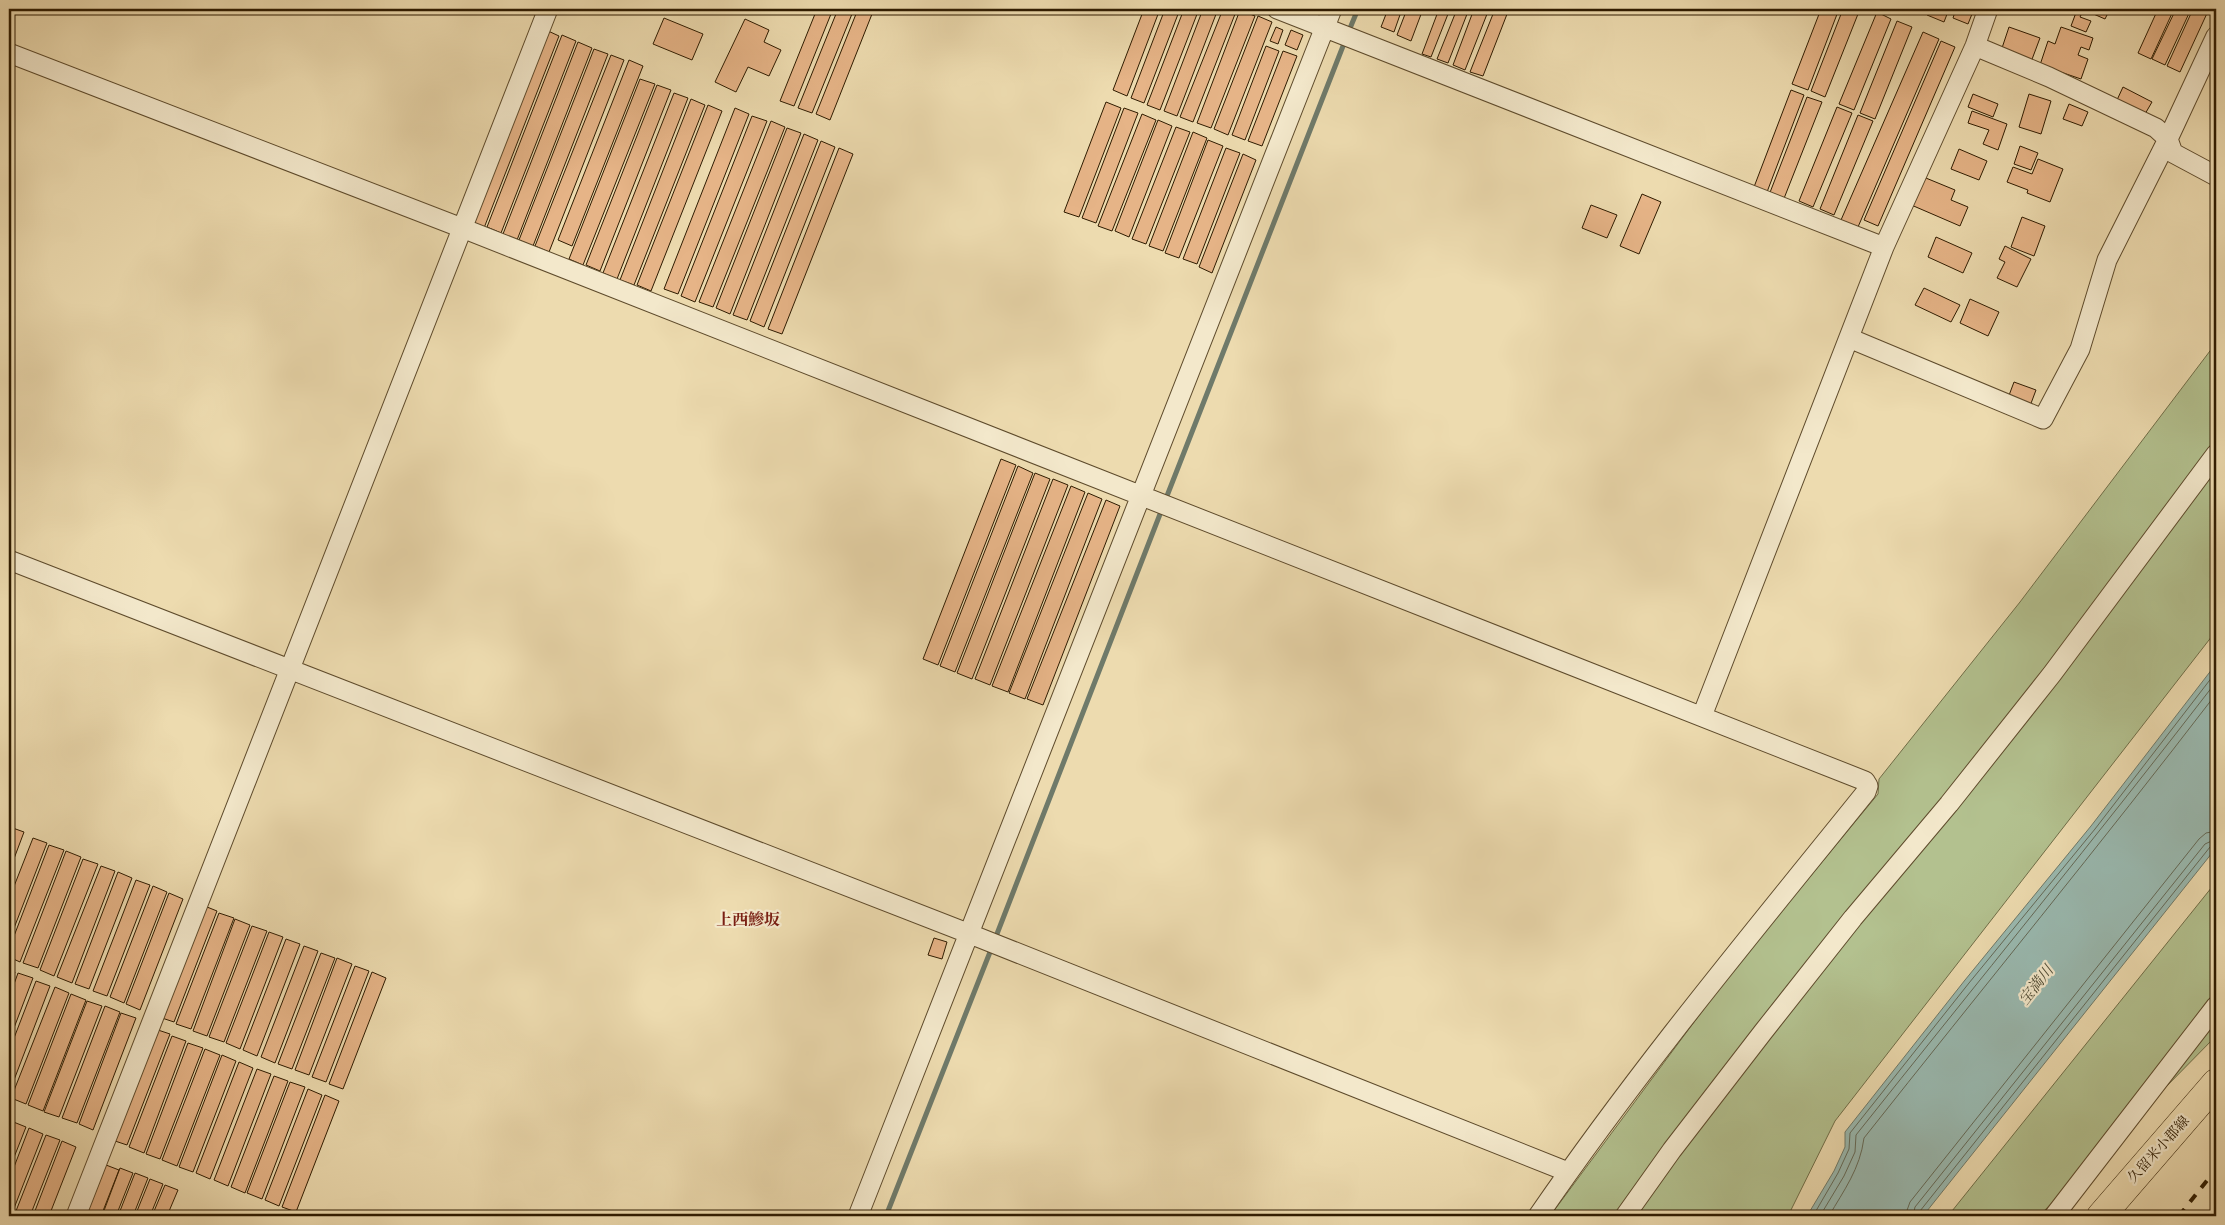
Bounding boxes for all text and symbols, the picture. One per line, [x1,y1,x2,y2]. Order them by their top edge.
district label: 上西鰺坂 [716,909,780,929]
water label: 宝満川 [2014,960,2058,1008]
street label: 久留米小郡線 [2123,1112,2193,1186]

